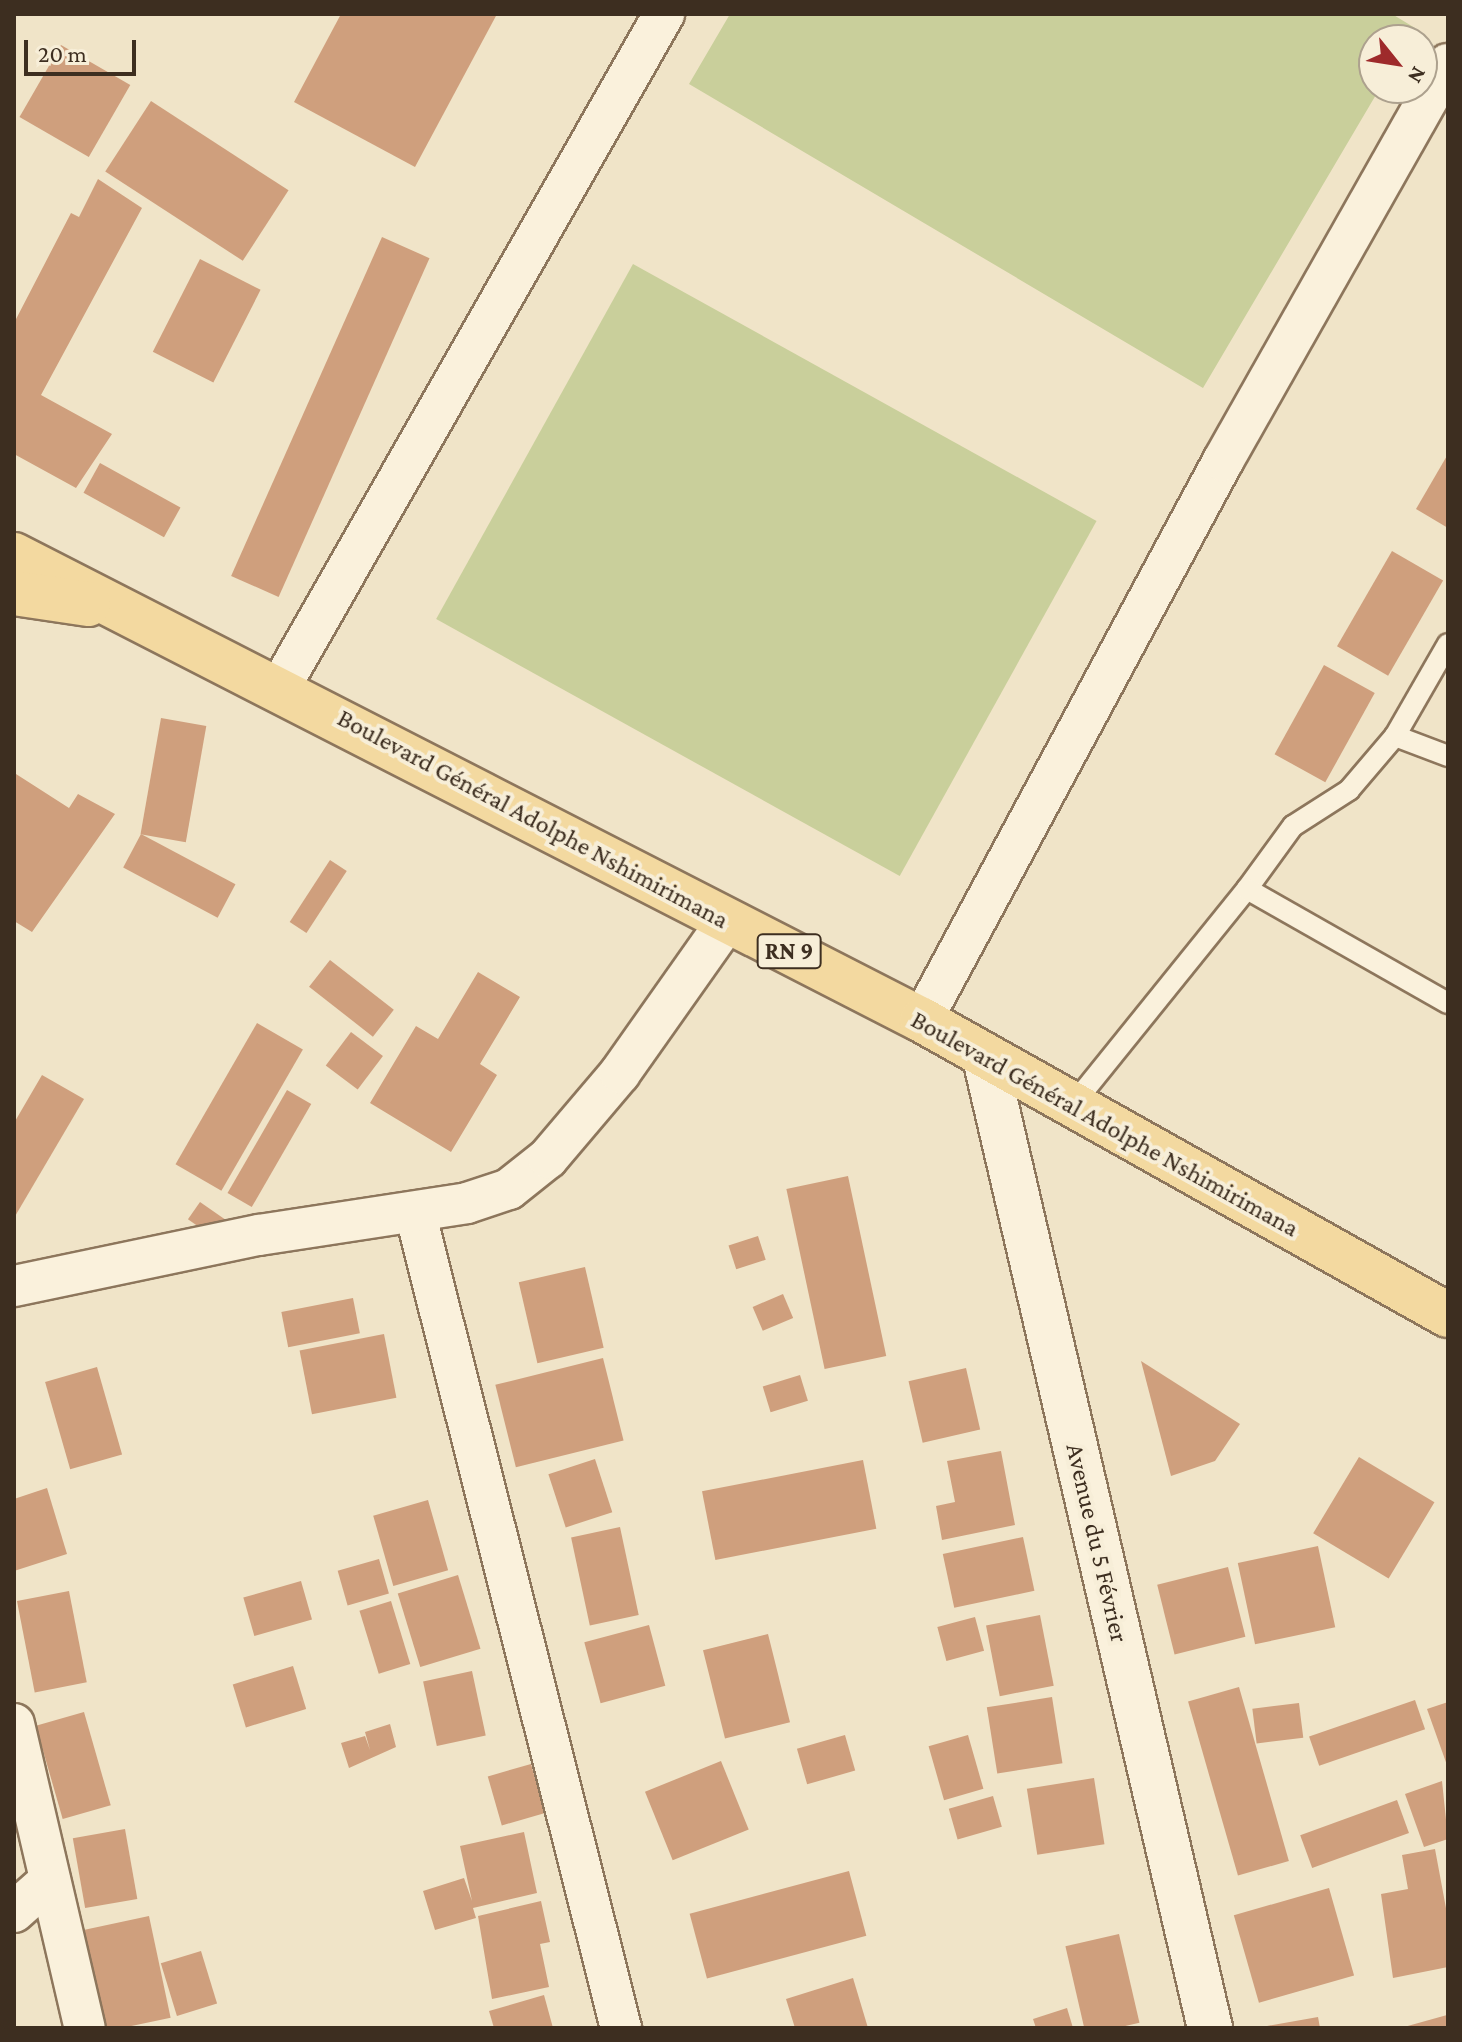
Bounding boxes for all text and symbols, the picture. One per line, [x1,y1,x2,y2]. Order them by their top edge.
scale bar [28,24,140,74]
north arrow [1358,24,1438,104]
text: 20 m [38,40,87,67]
text: N [1403,63,1432,88]
street label: Boulevard Général Adolphe Nshimirimana [332,702,734,936]
road number: RN 9 [755,931,823,971]
street label: Boulevard Général Adolphe Nshimirimana [906,1004,1304,1244]
street label: Avenue du 5 Février [1059,1440,1135,1646]

